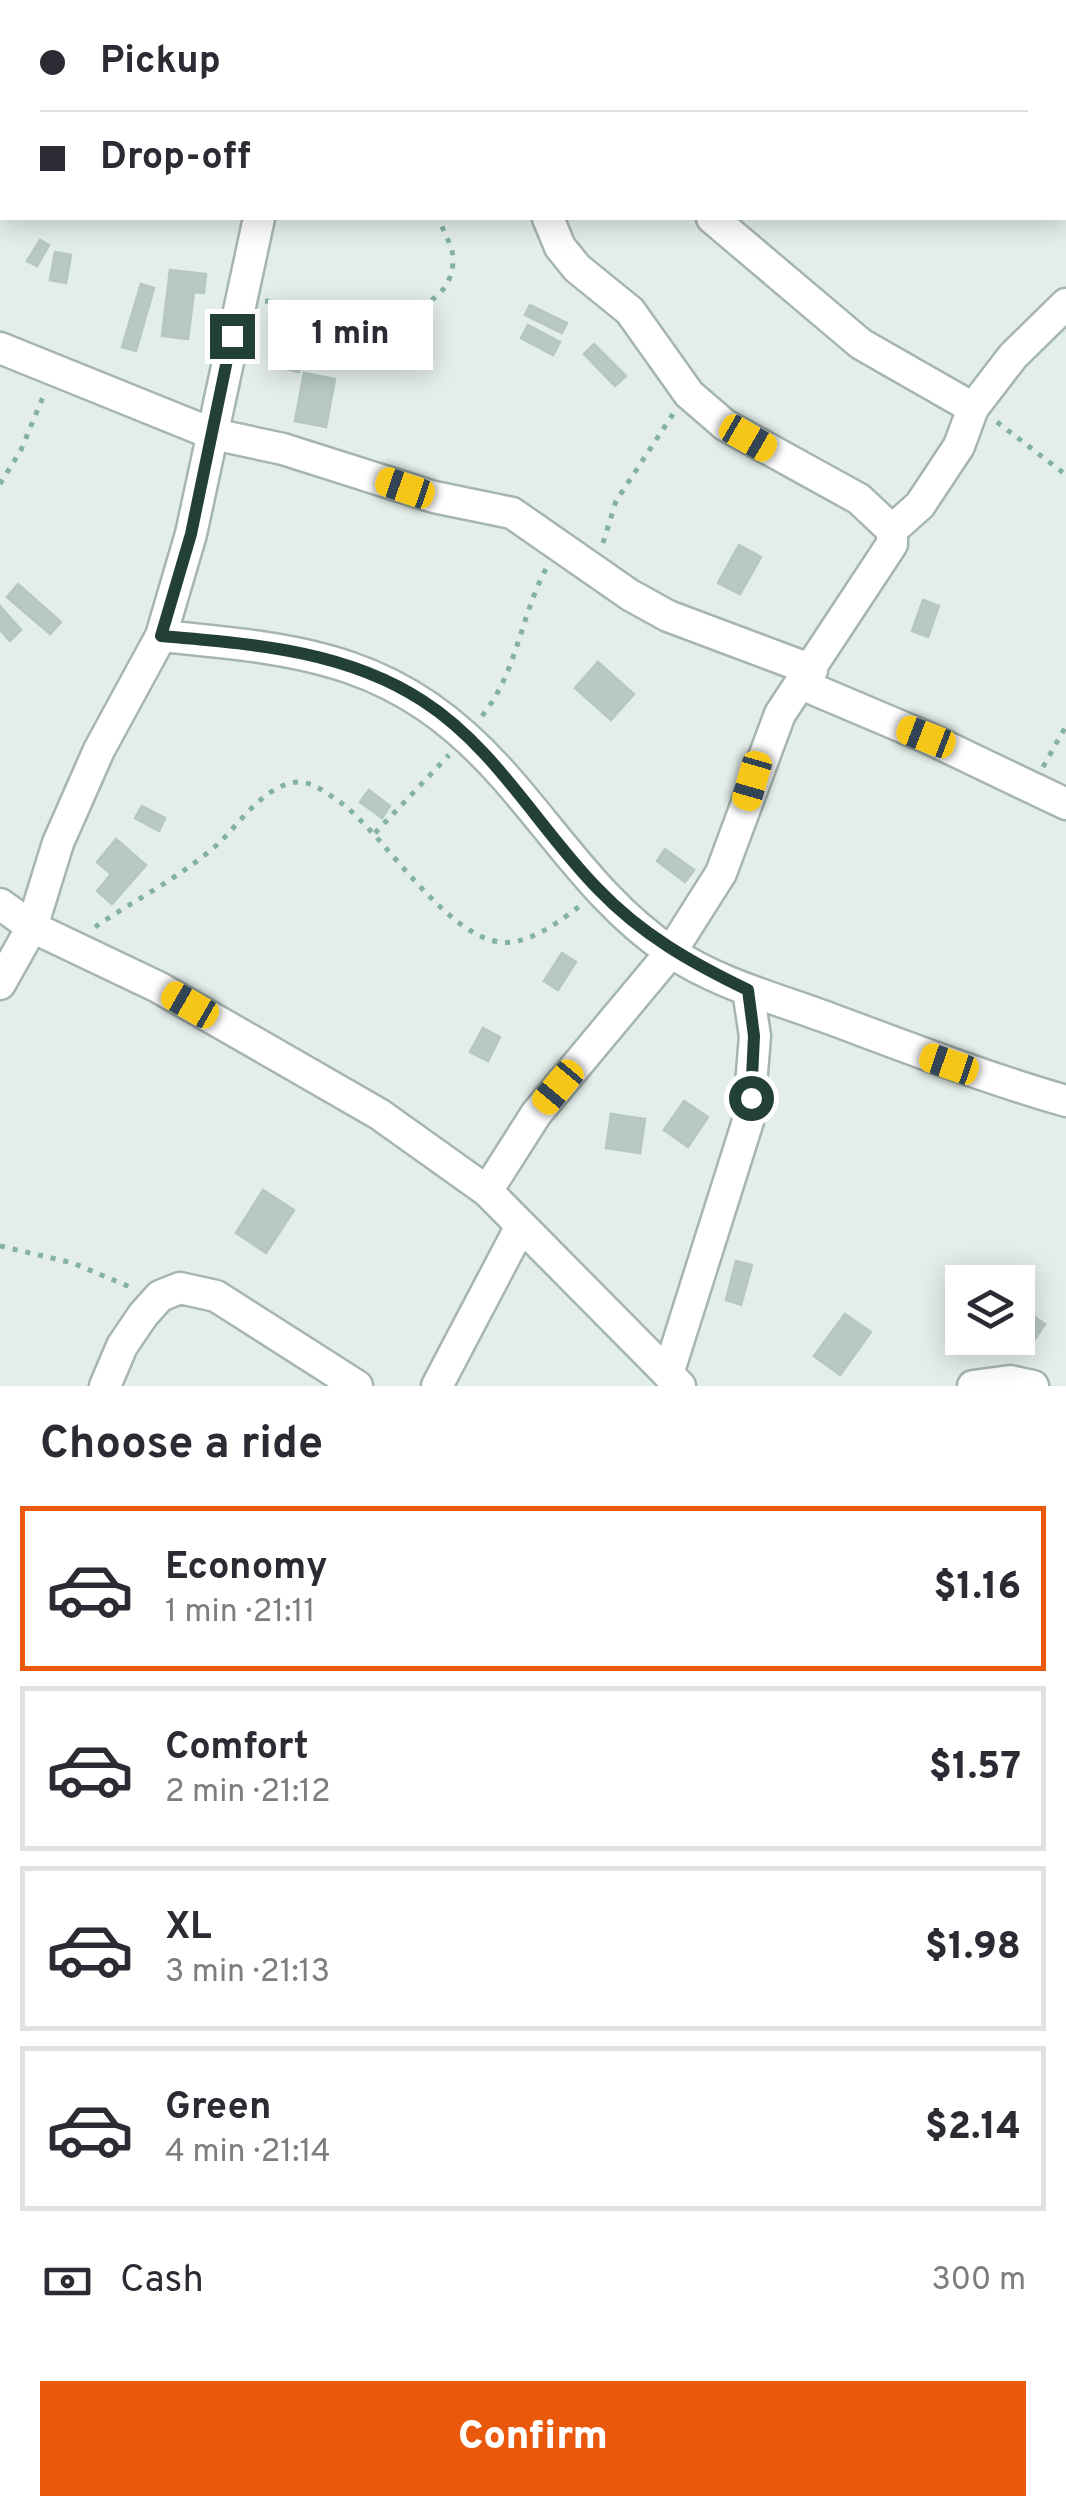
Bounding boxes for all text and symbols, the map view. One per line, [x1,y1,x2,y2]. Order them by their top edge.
text: Pickup [100,38,221,87]
text: Drop-off [100,134,251,183]
callout: 1 min [267,301,432,371]
route end [210,314,255,359]
text: 1 min [311,315,390,355]
car [715,410,781,466]
car [372,464,438,512]
car [893,712,959,762]
car [729,748,775,814]
car [157,977,223,1033]
car [916,1040,982,1088]
car [527,1054,589,1120]
route start [729,1076,774,1121]
map controls [945,1265,1035,1355]
button: layers [945,1265,1035,1355]
text: Choose a ride [40,1417,323,1474]
icon: car [45,1544,135,1634]
text: Economy [165,1544,327,1593]
text: $1.16 [933,1564,1021,1613]
text: 1 min · 21:11 [165,1593,315,1633]
icon: car [45,1724,135,1814]
text: Comfort [165,1724,309,1773]
text: $1.57 [929,1744,1021,1793]
text: 2 min · 21:12 [165,1773,331,1813]
icon: car [45,1904,135,1994]
text: XL [165,1904,212,1953]
text: $1.98 [925,1924,1021,1973]
text: 3 min · 21:13 [165,1953,330,1993]
icon: car [45,2084,135,2174]
text: Green [165,2084,271,2133]
text: $2.14 [925,2104,1021,2153]
text: 4 min · 21:14 [165,2133,331,2173]
icon: cash [40,2254,95,2309]
text: Cash [120,2257,204,2306]
text: 300 m [932,2261,1026,2301]
button: Confirm [40,2381,1026,2496]

